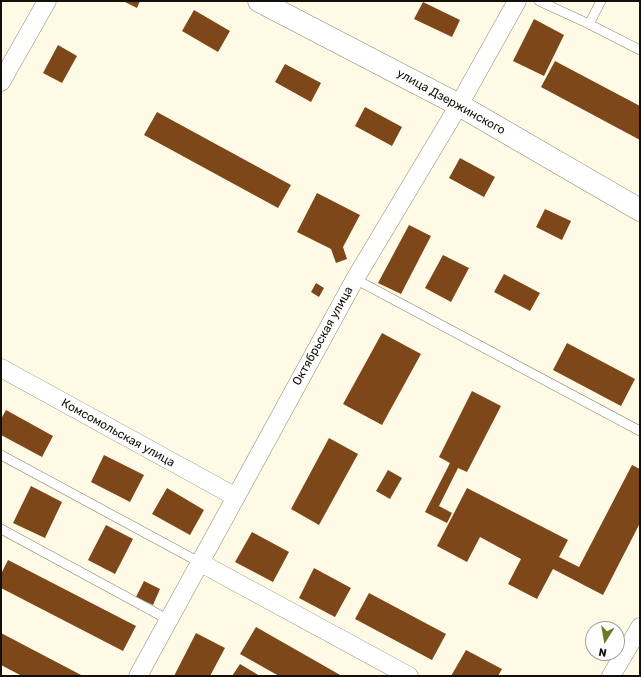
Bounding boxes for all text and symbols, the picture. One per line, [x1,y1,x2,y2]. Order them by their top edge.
street label: улица Дзержинского [394,66,508,138]
street label: Октябрьская улица [290,284,356,388]
street label: Комсомольская улица [59,396,177,470]
north arrow [585,621,625,661]
text: N [598,645,608,659]

